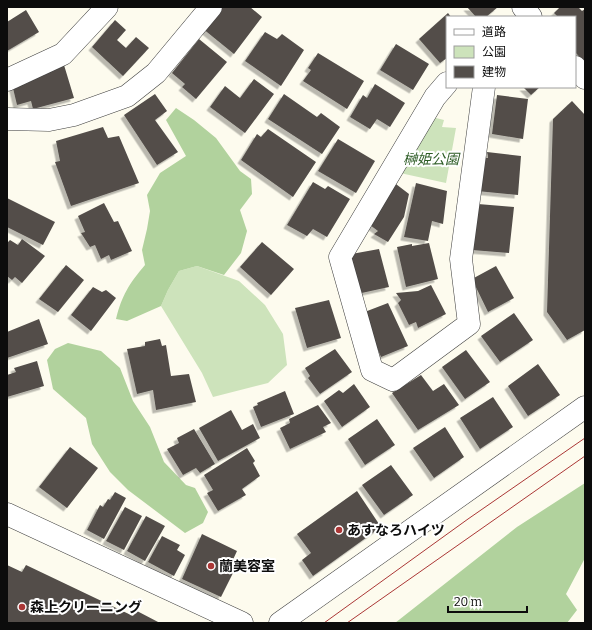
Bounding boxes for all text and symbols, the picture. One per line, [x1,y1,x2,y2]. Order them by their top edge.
legend [446,16,576,88]
text: 道路 [482,25,506,39]
text: 公園 [482,45,506,59]
text: 建物 [482,65,506,79]
park label: 榊姫公園 [403,151,461,168]
place label: あすなろハイツ [347,522,445,539]
marker: あすなろハイツ [334,525,344,535]
place label: 蘭美容室 [219,558,275,575]
marker: 蘭美容室 [206,561,216,571]
scale bar [448,588,527,614]
text: 20 m [454,595,483,609]
place label: 森上クリーニング [30,599,142,616]
marker: 森上クリーニング [17,602,27,612]

